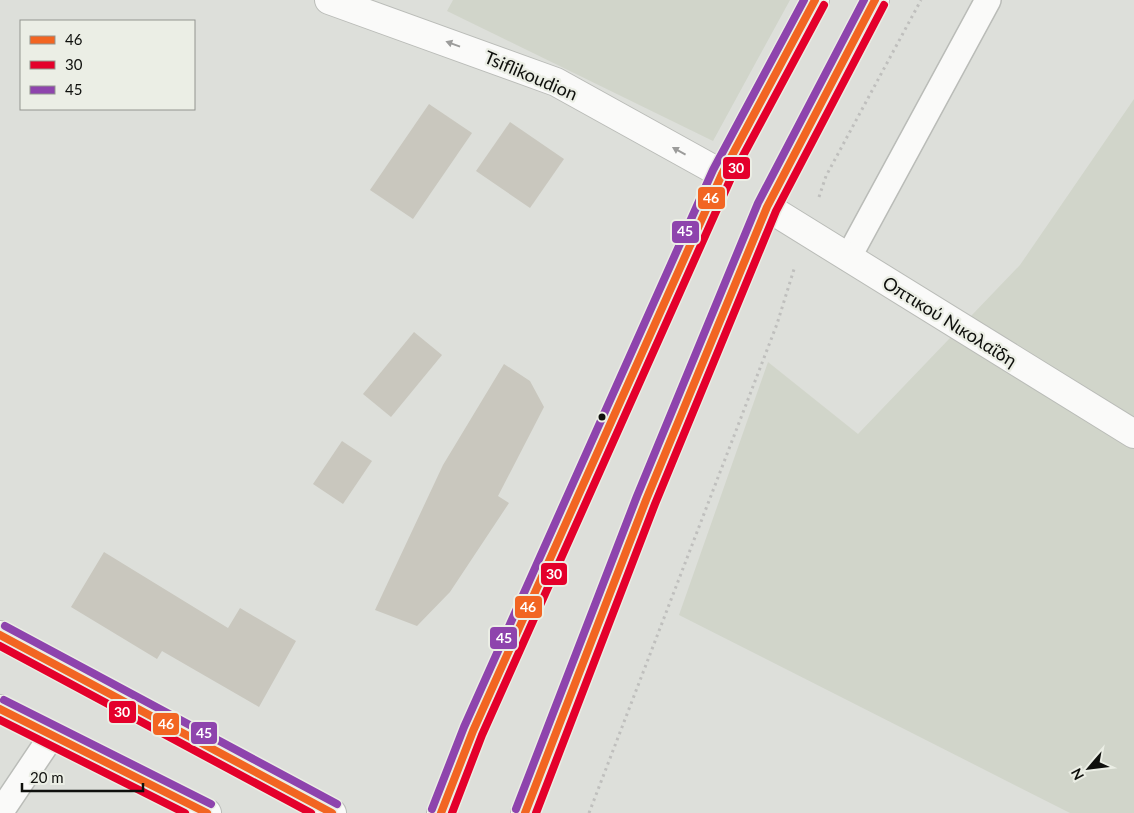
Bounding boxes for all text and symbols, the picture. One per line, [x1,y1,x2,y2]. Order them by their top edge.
legend [20,20,195,110]
text: 46 [65,30,83,48]
one-way arrow [446,40,461,47]
street label: Tsiflikoudion [481,46,581,104]
text: 30 [65,55,83,73]
text: 45 [65,80,82,98]
one-way arrow [672,146,685,155]
line badge: 30 [722,156,751,180]
text: 30 [728,159,744,176]
line badge: 46 [697,186,726,210]
text: 46 [703,189,719,206]
line badge: 45 [671,220,700,244]
text: 45 [677,222,693,239]
street label: Οπτικού Νικολαΐδη [879,271,1021,371]
unlabelled marker [597,412,607,422]
line badge: 30 [540,562,568,586]
text: 30 [546,565,562,582]
line badge: 46 [514,595,543,619]
text: 46 [520,598,536,615]
line badge: 45 [489,626,518,650]
text: 45 [496,629,512,646]
line badge: 30 [108,700,137,724]
text: 30 [114,703,130,720]
line badge: 46 [152,712,180,736]
text: 46 [158,715,174,732]
line badge: 45 [190,721,218,745]
text: 45 [196,724,212,741]
north arrow [1064,743,1114,793]
scale bar [22,760,144,792]
text: N [1067,766,1087,783]
text: 20 m [30,768,64,786]

